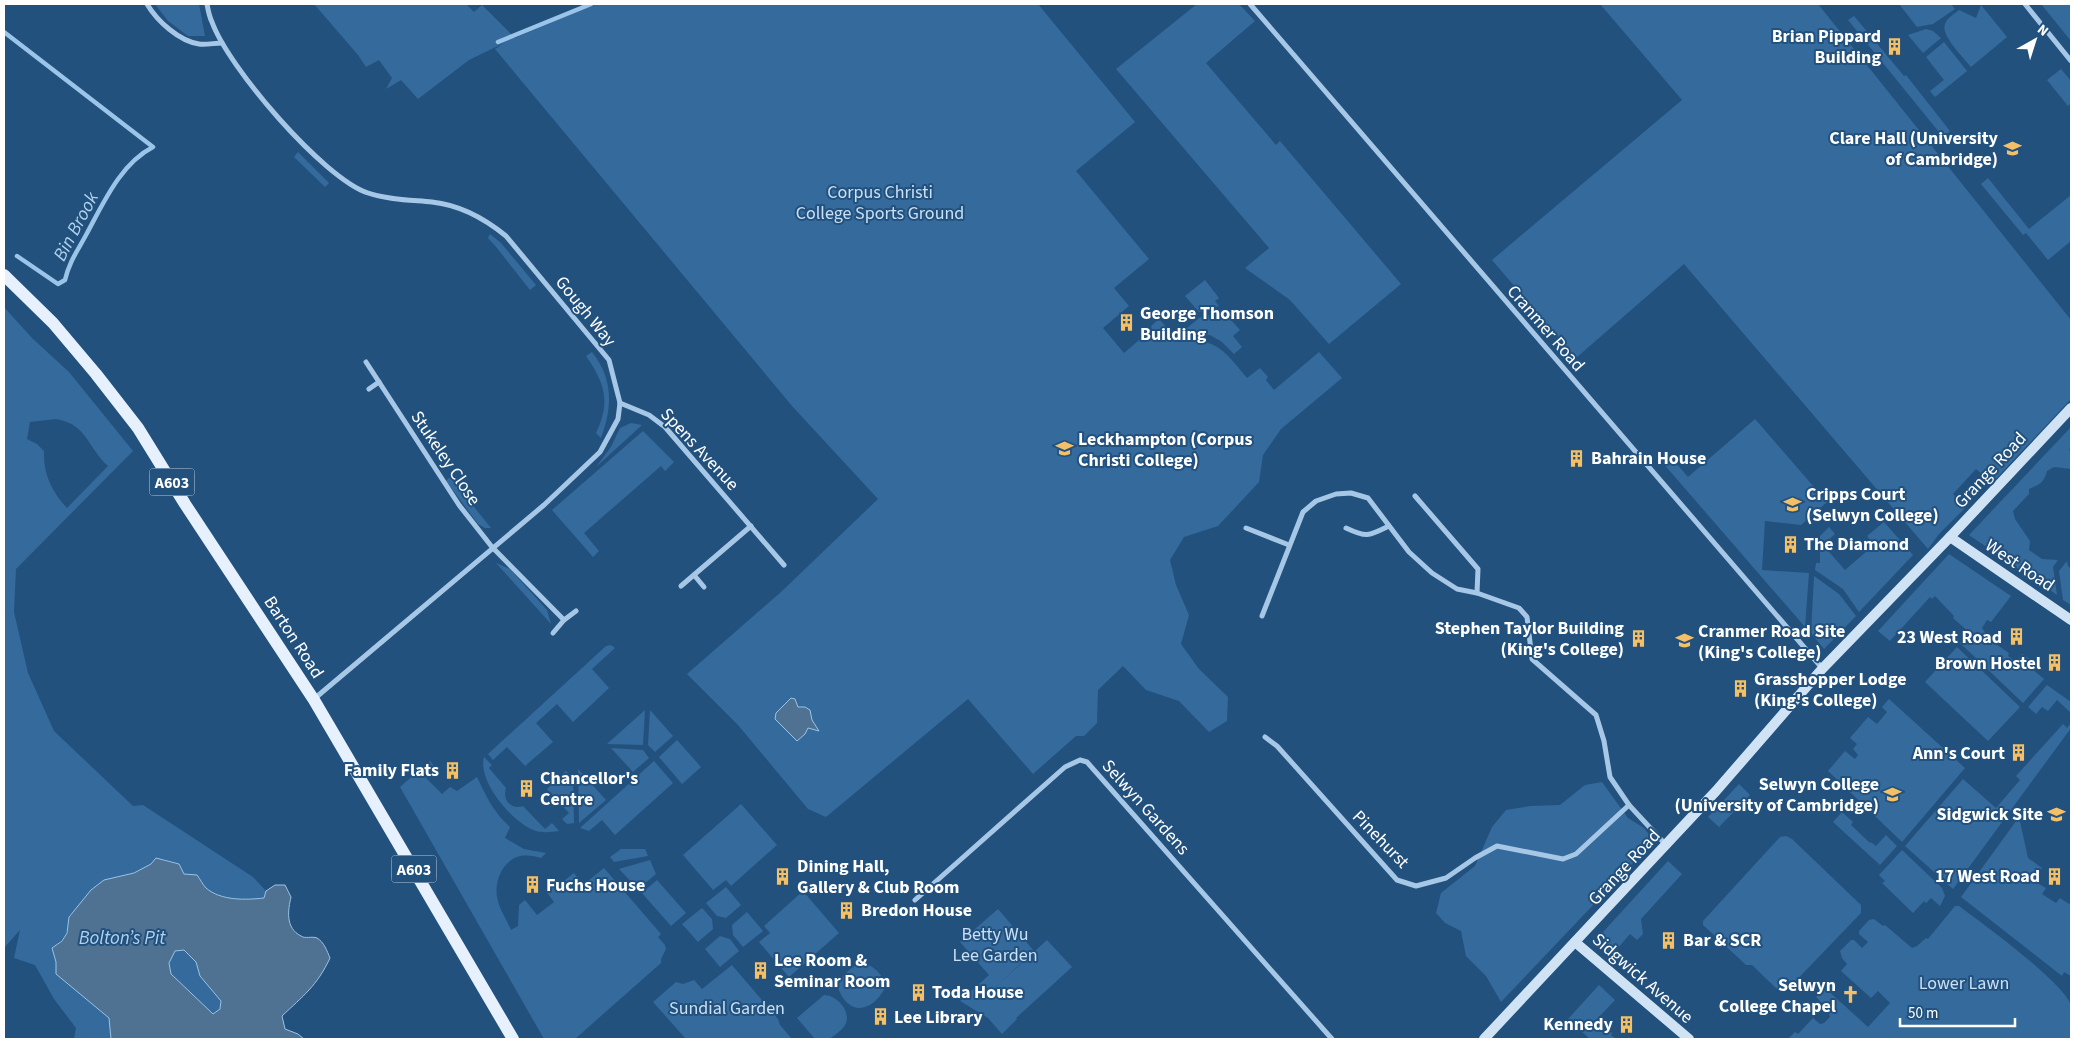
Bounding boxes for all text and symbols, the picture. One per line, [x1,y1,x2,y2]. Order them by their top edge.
north arrow [2010,15,2060,65]
text: N [2033,20,2052,41]
place label: Brian Pippard Building [1772,24,1881,70]
building icon: Brian Pippard Building [1885,36,1905,56]
place label: Clare Hall (University of Cambridge) [1829,126,1999,172]
school or university icon: Clare Hall (University of Cambridge) [2002,138,2022,158]
park label: Corpus Christi College Sports Ground [796,180,964,226]
water label: Bin Brook [47,187,106,266]
street label: Gough Way [549,271,622,352]
street label: Cranmer Road [1501,280,1590,377]
place label: George Thomson Building [1140,301,1274,347]
building icon: George Thomson Building [1116,313,1136,333]
street label: Spens Avenue [655,402,745,496]
street label: Stukeley Close [405,406,487,511]
place label: Leckhampton (Corpus Christi College) [1078,427,1253,473]
street label: Grange Road [1949,427,2032,514]
school or university icon: Leckhampton (Corpus Christi College) [1054,439,1074,459]
place label: Bahrain House [1591,446,1706,471]
building icon: Bahrain House [1567,448,1587,468]
road number: A603 [150,468,194,496]
place label: Cripps Court (Selwyn College) [1806,482,1939,528]
school or university icon: Cripps Court (Selwyn College) [1782,494,1802,514]
place label: The Diamond [1804,532,1909,557]
street label: West Road [1980,533,2059,598]
building icon: The Diamond [1780,534,1800,554]
street label: Barton Road [258,591,330,683]
place label: Stephen Taylor Building (King's College) [1435,616,1624,662]
place label: Cranmer Road Site (King's College) [1698,619,1845,665]
place label: 23 West Road [1897,625,2002,650]
building icon: 23 West Road [2006,627,2026,647]
building icon: Stephen Taylor Building (King's College) [1628,628,1648,648]
school or university icon: Cranmer Road Site (King's College) [1674,631,1694,651]
place label: Brown Hostel [1935,651,2041,676]
building icon: Brown Hostel [2045,653,2065,673]
place label: Grasshopper Lodge (King's College) [1754,667,1907,713]
building icon: Grasshopper Lodge (King's College) [1730,679,1750,699]
place label: Ann's Court [1912,741,2005,766]
building icon: Ann's Court [2009,743,2029,763]
street label: Selwyn Gardens [1096,754,1195,860]
place label: Family Flats [344,758,439,783]
building icon: Family Flats [443,760,463,780]
place label: Chancellor's Centre [540,766,638,812]
place label: Selwyn College (University of Cambridge) [1675,772,1879,818]
building icon: Chancellor's Centre [516,778,536,798]
school or university icon: Selwyn College (University of Cambridge) [1883,784,1903,804]
place label: Sidgwick Site [1937,802,2043,827]
school or university icon: Sidgwick Site [2047,804,2067,824]
street label: Pinehurst [1346,805,1415,874]
street label: Grange Road [1583,824,1666,911]
place label: Dining Hall, Gallery & Club Room [797,854,960,900]
road number: A603 [392,856,436,882]
place label: 17 West Road [1935,864,2040,889]
building icon: Dining Hall, Gallery & Club Room [773,866,793,886]
building icon: 17 West Road [2044,866,2064,886]
place label: Fuchs House [546,873,645,898]
building icon: Fuchs House [522,875,542,895]
place label: Bredon House [861,898,972,923]
building icon: Bredon House [837,900,857,920]
park label: Betty Wu Lee Garden [953,922,1038,968]
water label: Bolton’s Pit [79,925,166,952]
street label: Sidgwick Avenue [1587,927,1699,1029]
place label: Bar & SCR [1683,928,1761,953]
building icon: Bar & SCR [1659,930,1679,950]
place label: Lee Room & Seminar Room [774,948,891,994]
building icon: Lee Room & Seminar Room [750,960,770,980]
park label: Lower Lawn [1919,971,2009,996]
place label: Selwyn College Chapel [1719,973,1836,1019]
place label: Toda House [932,980,1024,1005]
building icon: Toda House [908,982,928,1002]
church icon: Selwyn College Chapel [1840,985,1860,1005]
park label: Sundial Garden [669,996,785,1021]
scale bar [1900,996,2015,1028]
text: 50 m [1908,1003,1938,1024]
place label: Lee Library [894,1005,983,1030]
building icon: Lee Library [870,1007,890,1027]
place label: Kennedy [1543,1012,1614,1037]
building icon: Kennedy [1617,1014,1637,1034]

